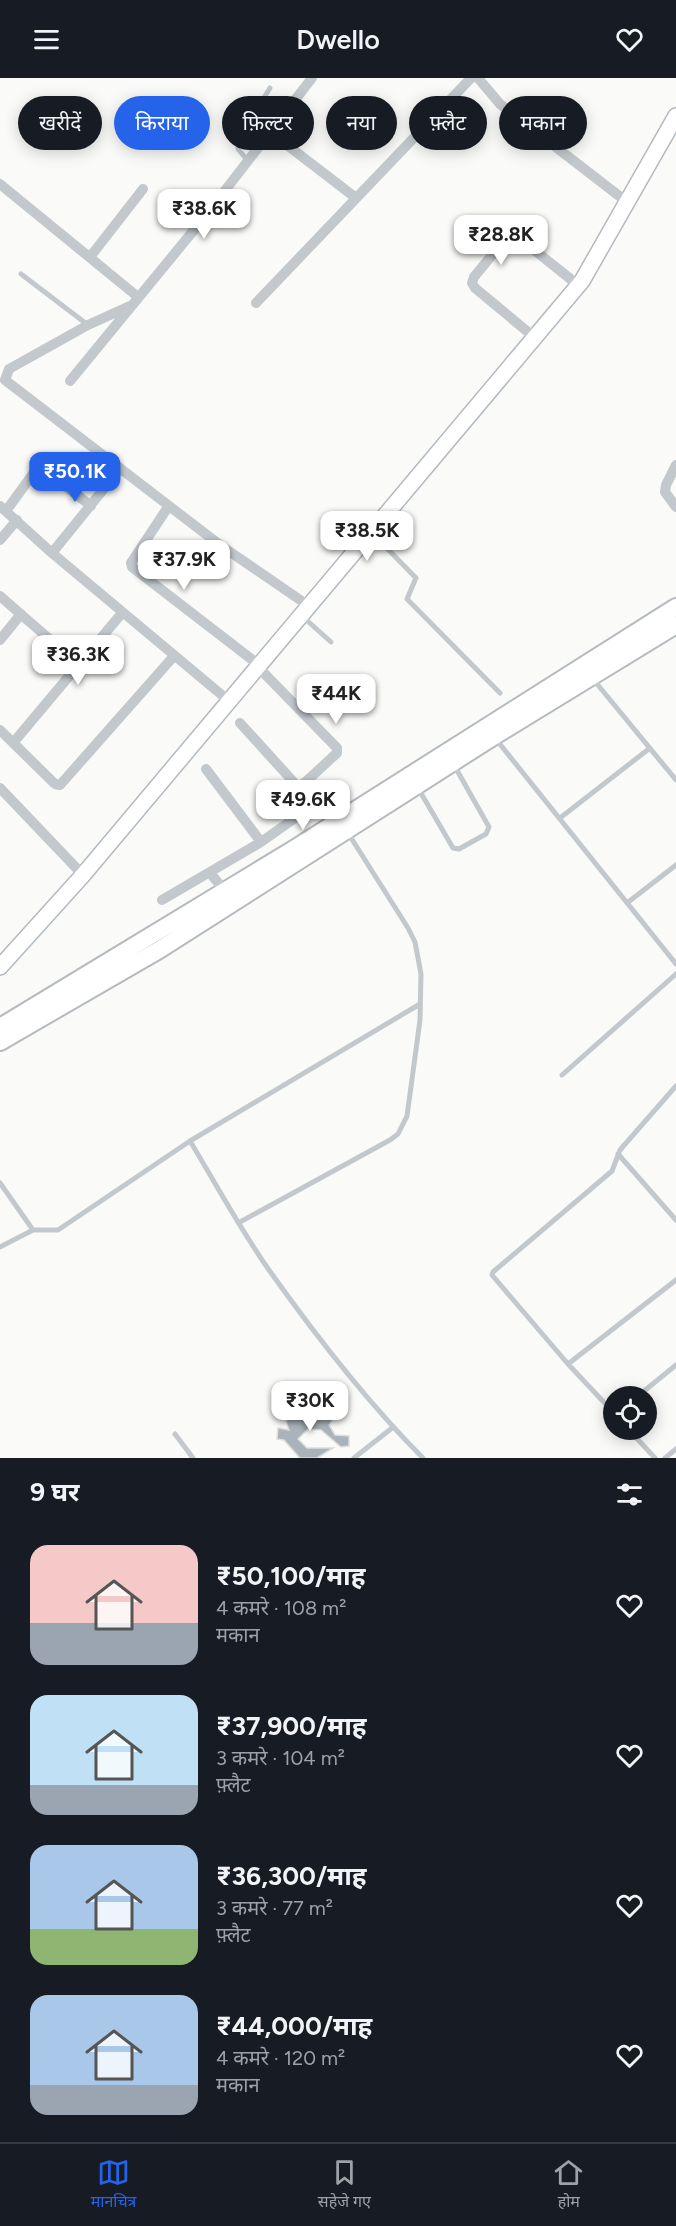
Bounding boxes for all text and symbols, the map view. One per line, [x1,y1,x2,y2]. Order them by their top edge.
icon: menu [30,23,63,56]
text: Dwello [296,23,380,56]
icon: heart [613,23,646,56]
chip: खरीदें [18,96,102,150]
chip: किराया [114,96,210,150]
chip: फ़िल्टर [222,96,314,150]
chip: नया [326,96,397,150]
chip: फ़्लैट [409,96,487,150]
chip: मकान [499,96,587,150]
pin: ₹38.6K [155,189,253,240]
text: ₹38.6K [171,196,237,220]
pin: ₹28.8K [452,215,550,266]
text: ₹28.8K [468,222,534,246]
pin: ₹50.1K [26,452,124,503]
text: ₹50.1K [43,459,107,483]
pin: ₹38.5K [318,511,416,562]
text: ₹38.5K [334,518,400,542]
pin: ₹37.9K [135,540,233,591]
text: ₹37.9K [152,547,216,571]
pin: ₹36.3K [29,635,127,686]
text: ₹36.3K [46,642,110,666]
pin: ₹44K [300,674,372,725]
text: ₹44K [311,681,361,705]
pin: ₹49.6K [254,780,352,831]
text: ₹49.6K [270,787,336,811]
pin: ₹30K [274,1381,346,1432]
map controls [603,1386,657,1440]
button: locate [603,1386,657,1440]
text: ₹30K [285,1388,335,1412]
text: 9 घर [30,1476,80,1508]
icon: filters [613,1478,646,1511]
text: ₹50,100/माह [216,1560,365,1592]
icon: home [78,1569,150,1641]
icon: heart [613,1589,646,1622]
text: 4 कमरे · 108 m² [216,1596,346,1620]
text: मकान [216,1623,260,1647]
text: ₹37,900/माह [216,1710,367,1742]
icon: home [78,1719,150,1791]
icon: heart [613,1739,646,1772]
text: 3 कमरे · 104 m² [216,1746,345,1770]
text: फ़्लैट [216,1773,251,1797]
text: ₹36,300/माह [216,1860,367,1892]
icon: home [78,1869,150,1941]
icon: heart [613,1889,646,1922]
text: 3 कमरे · 77 m² [216,1896,333,1920]
text: फ़्लैट [216,1923,251,1947]
text: ₹44,000/माह [216,2010,372,2042]
icon: home [78,2019,150,2091]
icon: heart [613,2039,646,2072]
text: 4 कमरे · 120 m² [216,2046,345,2070]
text: मकान [216,2073,260,2097]
tab: मानचित्र [91,2156,136,2214]
tab: सहेजे गए [318,2156,371,2214]
tab: होम [552,2156,585,2214]

